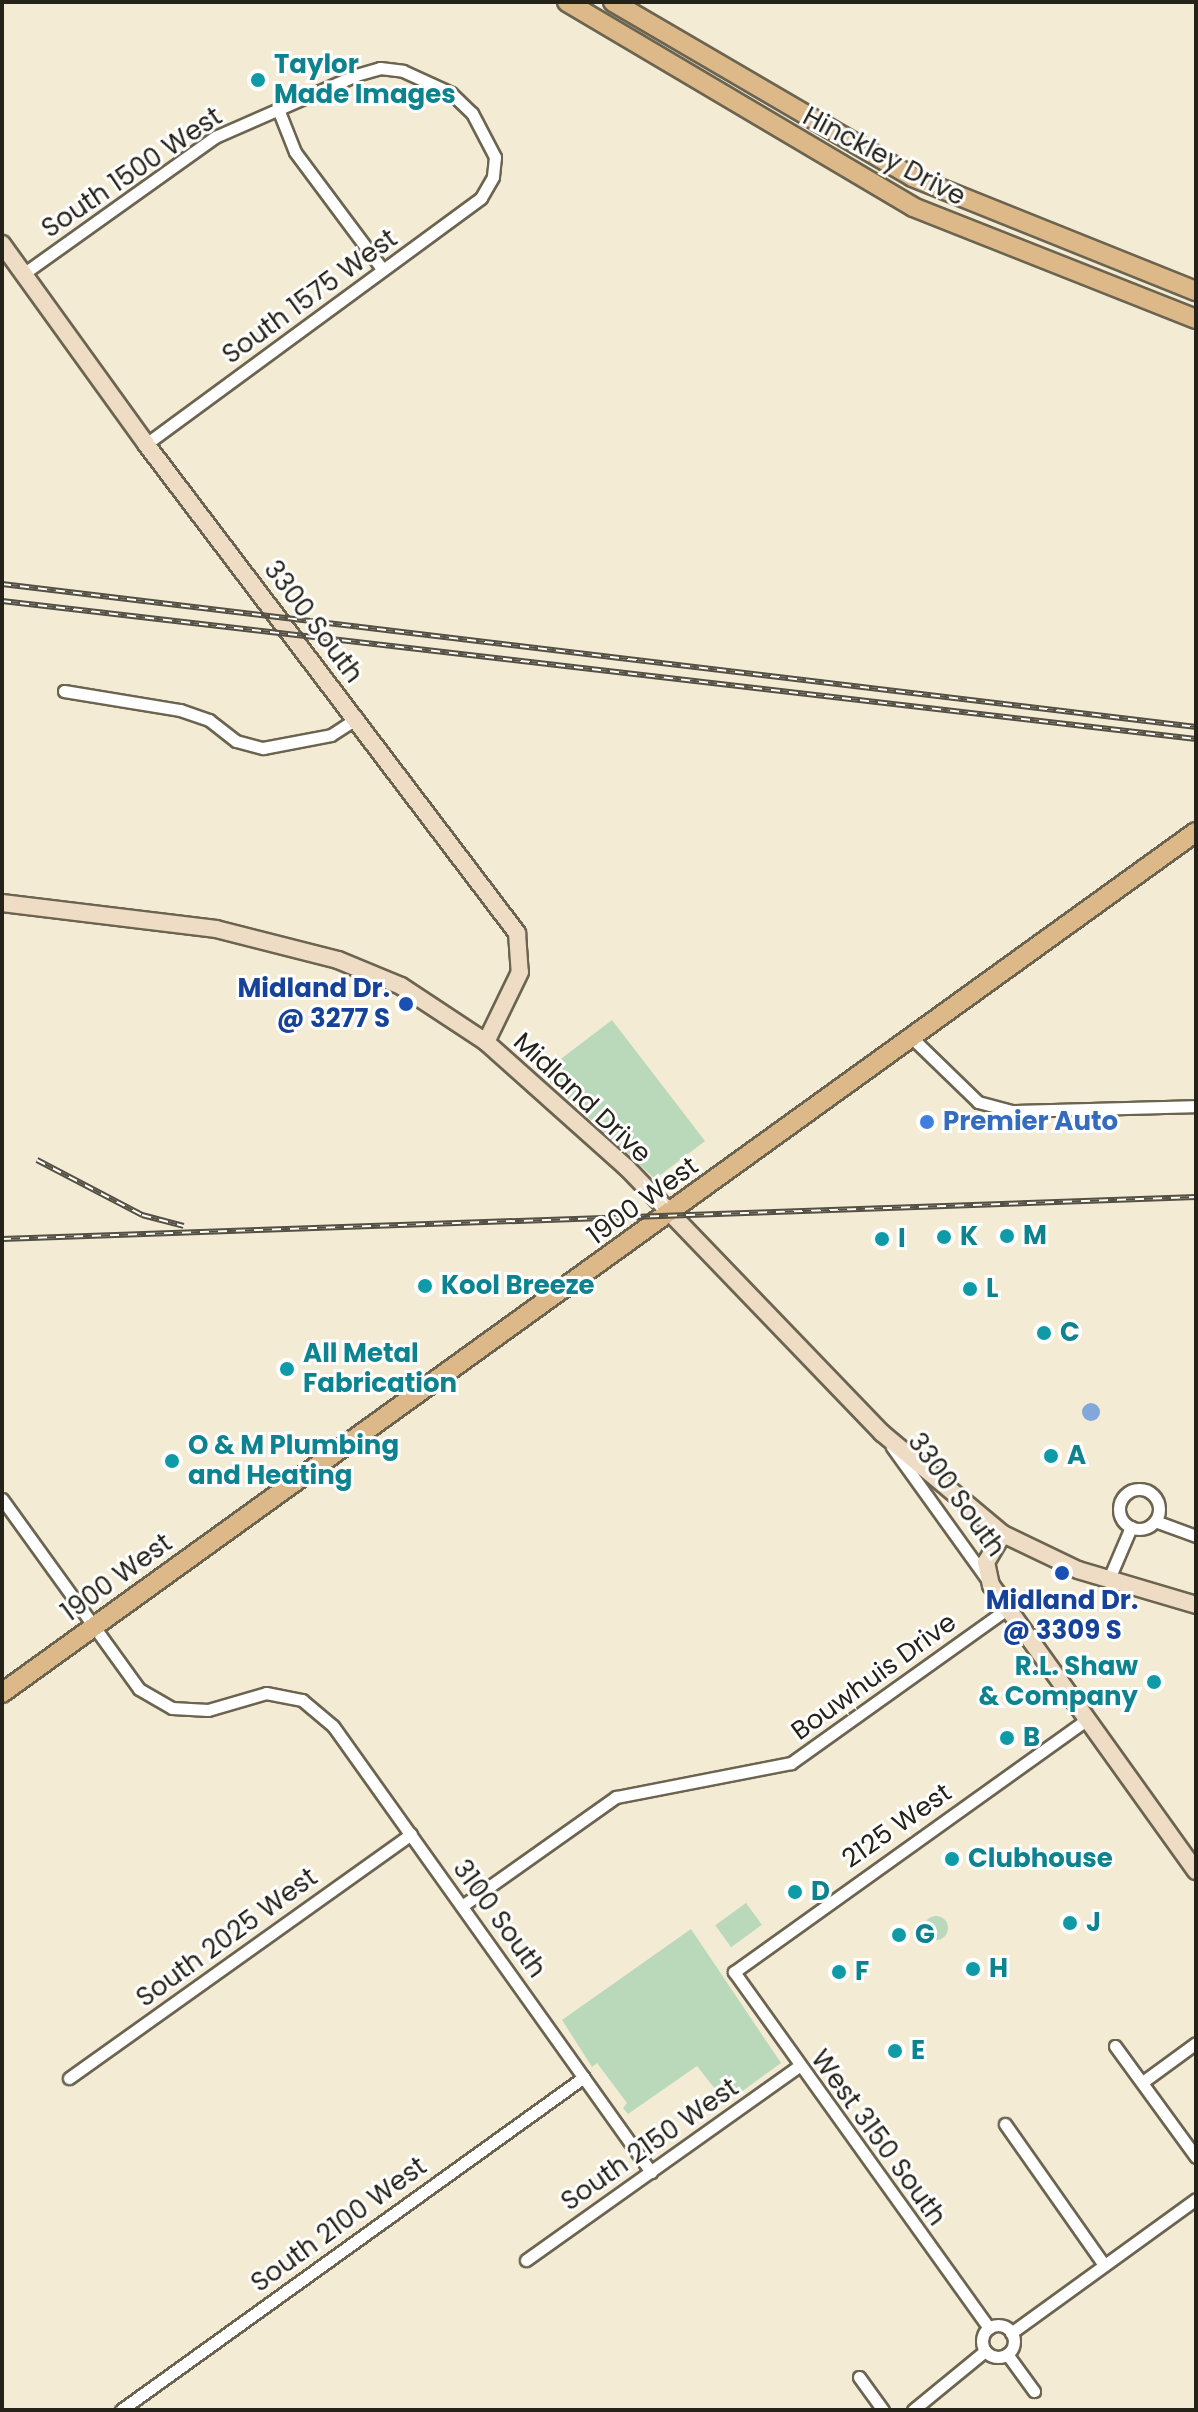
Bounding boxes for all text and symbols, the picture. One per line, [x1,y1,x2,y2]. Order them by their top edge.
place label: Taylor Made Images [274,49,456,110]
marker: Taylor Made Images [249,71,267,89]
street label: South 1500 West [36,101,228,245]
street label: Hinckley Drive [797,101,971,213]
street label: South 1575 West [217,223,403,371]
street label: 3300 South [257,555,369,689]
place label: Midland Dr. @ 3277 S [237,973,390,1034]
marker: Midland Dr. @ 3277 S [397,995,415,1013]
street label: Midland Drive [507,1026,657,1170]
place label: Premier Auto [943,1106,1118,1138]
marker: Premier Auto [918,1113,936,1131]
street label: 1900 West [582,1151,704,1251]
place label: M [1023,1220,1047,1252]
place label: K [960,1221,978,1253]
place label: I [898,1223,906,1255]
marker: M [998,1227,1016,1245]
marker: K [935,1228,953,1246]
marker: I [873,1230,891,1248]
place label: Kool Breeze [441,1270,595,1302]
place label: L [986,1273,998,1305]
marker: Kool Breeze [416,1277,434,1295]
marker: L [961,1280,979,1298]
place label: C [1060,1317,1080,1349]
marker: C [1035,1324,1053,1342]
place label: All Metal Fabrication [303,1338,457,1400]
marker: All Metal Fabrication [278,1360,296,1378]
street label: 3300 South [901,1427,1011,1563]
place label: O & M Plumbing and Heating [188,1430,399,1492]
place label: A [1067,1440,1086,1472]
marker: A [1042,1447,1060,1465]
marker: O & M Plumbing and Heating [163,1452,181,1470]
street label: 1900 West [56,1528,178,1628]
marker: Midland Dr. @ 3309 S [1053,1564,1071,1582]
place label: Midland Dr. @ 3309 S [986,1585,1138,1646]
street label: Bouwhuis Drive [786,1607,962,1747]
place label: R.L. Shaw & Company [979,1651,1138,1712]
marker: R.L. Shaw & Company [1145,1673,1163,1691]
place label: B [1023,1722,1040,1754]
marker: B [998,1729,1016,1747]
street label: 2125 West [836,1777,958,1875]
place label: Clubhouse [968,1843,1113,1875]
marker: Clubhouse [943,1850,961,1868]
street label: 3100 South [446,1854,552,1984]
street label: South 2025 West [131,1862,323,2014]
place label: D [811,1876,830,1908]
marker: D [786,1883,804,1901]
place label: J [1086,1907,1101,1939]
marker: J [1061,1914,1079,1932]
place label: G [915,1919,935,1951]
marker: G [890,1926,908,1944]
place label: H [989,1953,1008,1985]
place label: F [855,1956,869,1988]
marker: H [964,1960,982,1978]
marker: F [830,1963,848,1981]
place label: E [911,2035,925,2067]
marker: E [886,2042,904,2060]
street label: West 3150 South [804,2044,952,2232]
street label: South 2150 West [555,2072,745,2218]
street label: South 2100 West [245,2151,433,2299]

